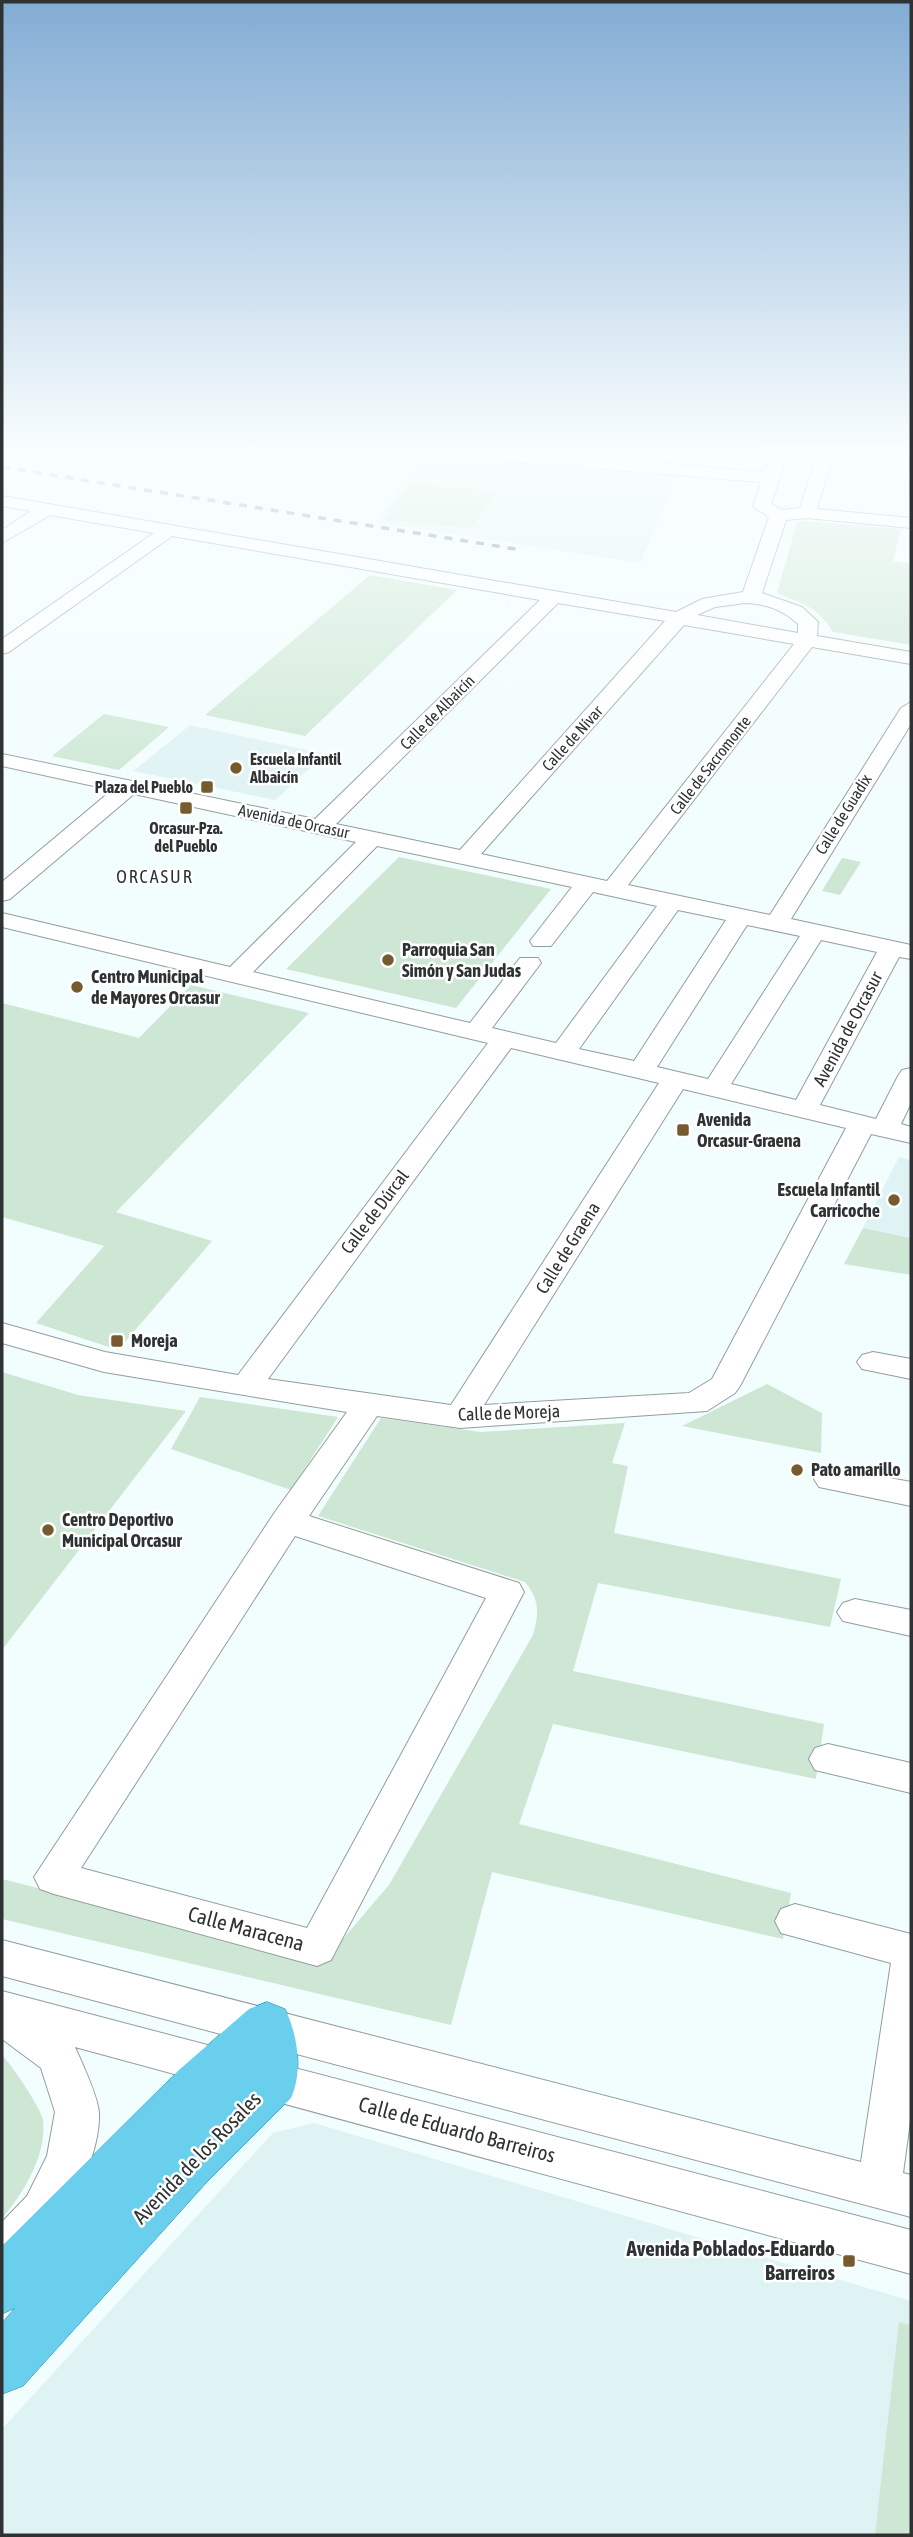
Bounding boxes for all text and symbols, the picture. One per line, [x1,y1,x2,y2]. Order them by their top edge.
street label: Calle de Albaicín [396,671,478,753]
street label: Calle de Nívar [538,702,606,774]
street label: Calle de Sacromonte [666,712,754,818]
place label: Escuela Infantil Albaicín [249,750,342,786]
marker: Escuela Infantil Albaicín [228,760,244,776]
street label: Calle de Guadix [811,770,875,857]
place label: Plaza del Pueblo [95,778,193,796]
marker: Plaza del Pueblo [199,779,215,795]
marker: Orcasur-Pza. del Pueblo [178,800,194,816]
street label: Avenida de Orcasur [237,800,351,842]
place label: Orcasur-Pza. del Pueblo [149,819,223,855]
district label: ORCASUR [116,866,194,887]
place label: Parroquia San Simón y San Judas [402,939,522,981]
marker: Parroquia San Simón y San Judas [380,952,396,968]
place label: Centro Municipal de Mayores Orcasur [91,966,220,1008]
street label: Avenida de Orcasur [809,967,887,1090]
marker: Centro Municipal de Mayores Orcasur [69,979,85,995]
place label: Avenida Orcasur-Graena [696,1109,801,1151]
marker: Avenida Orcasur-Graena [675,1122,691,1138]
street label: Calle de Dúrcal [336,1165,413,1258]
place label: Escuela Infantil Carricoche [777,1179,880,1221]
marker: Escuela Infantil Carricoche [886,1192,902,1208]
street label: Calle de Graena [531,1198,604,1297]
place label: Moreja [131,1330,178,1351]
marker: Moreja [109,1333,125,1349]
street label: Calle de Moreja [458,1400,560,1425]
place label: Pato amarillo [811,1459,901,1480]
marker: Pato amarillo [789,1462,805,1478]
place label: Centro Deportivo Municipal Orcasur [62,1509,182,1551]
marker: Centro Deportivo Municipal Orcasur [40,1522,56,1538]
street label: Calle Maracena [186,1901,307,1955]
street label: Avenida de los Rosales [127,2087,265,2228]
street label: Calle de Eduardo Barreiros [356,2091,558,2167]
place label: Avenida Poblados-Eduardo Barreiros [626,2236,836,2284]
marker: Avenida Poblados-Eduardo Barreiros [841,2253,857,2269]

